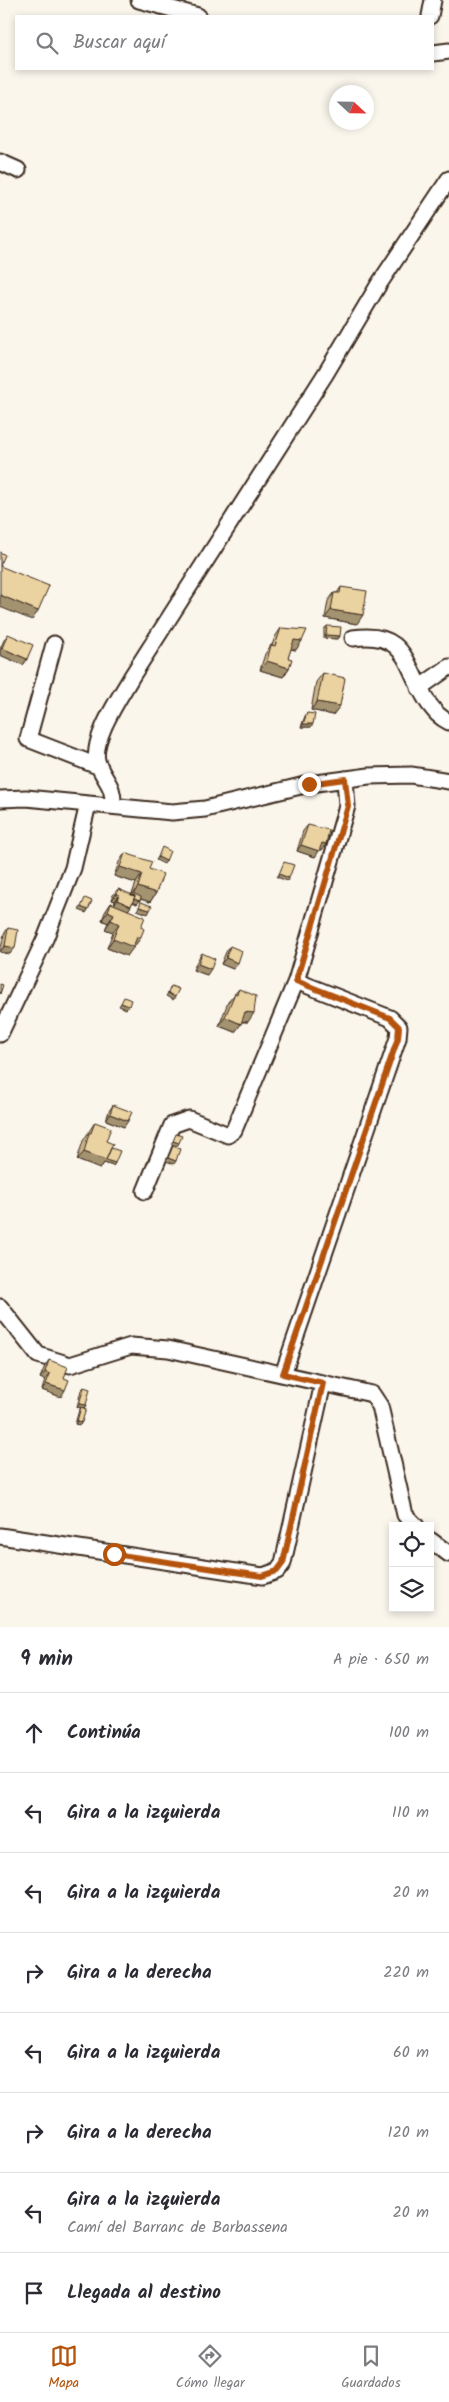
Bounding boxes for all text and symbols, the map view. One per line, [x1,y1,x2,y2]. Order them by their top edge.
search box [15,15,434,70]
text: Buscar aquí [73,28,165,58]
icon: search [33,29,61,57]
north arrow [329,85,374,130]
route end [298,773,321,796]
map controls [389,1522,434,1612]
button: locate [389,1522,434,1567]
route start [103,1543,126,1566]
button: layers [389,1567,434,1612]
text: 9 min [20,1643,73,1676]
text: A pie · 650 m [333,1647,429,1672]
text: Continúa [67,1718,141,1748]
icon: ahead [20,1719,48,1747]
text: 100 m [389,1720,429,1745]
text: Gira a la izquierda [67,1798,220,1828]
icon: left [20,1799,48,1827]
text: 110 m [392,1800,429,1825]
text: Gira a la izquierda [67,1878,220,1908]
icon: left [20,1879,48,1907]
text: 20 m [393,1880,429,1905]
text: Gira a la derecha [67,1958,212,1988]
icon: right [20,1959,48,1987]
text: 220 m [383,1960,429,1985]
text: Gira a la izquierda [67,2038,220,2068]
icon: left [20,2039,48,2067]
text: 60 m [393,2040,429,2065]
text: Gira a la derecha [67,2118,212,2148]
icon: right [20,2119,48,2147]
text: 120 m [388,2120,429,2145]
text: Gira a la izquierda [67,2185,220,2215]
icon: left [20,2199,48,2227]
text: 20 m [393,2200,429,2225]
text: Camí del Barranc de Barbassena [67,2215,288,2240]
text: Llegada al destino [67,2278,221,2308]
icon: arrive [20,2279,48,2307]
tab: Mapa [48,2342,79,2394]
tab: Cómo llegar [176,2342,245,2394]
tab: Guardados [341,2342,401,2394]

